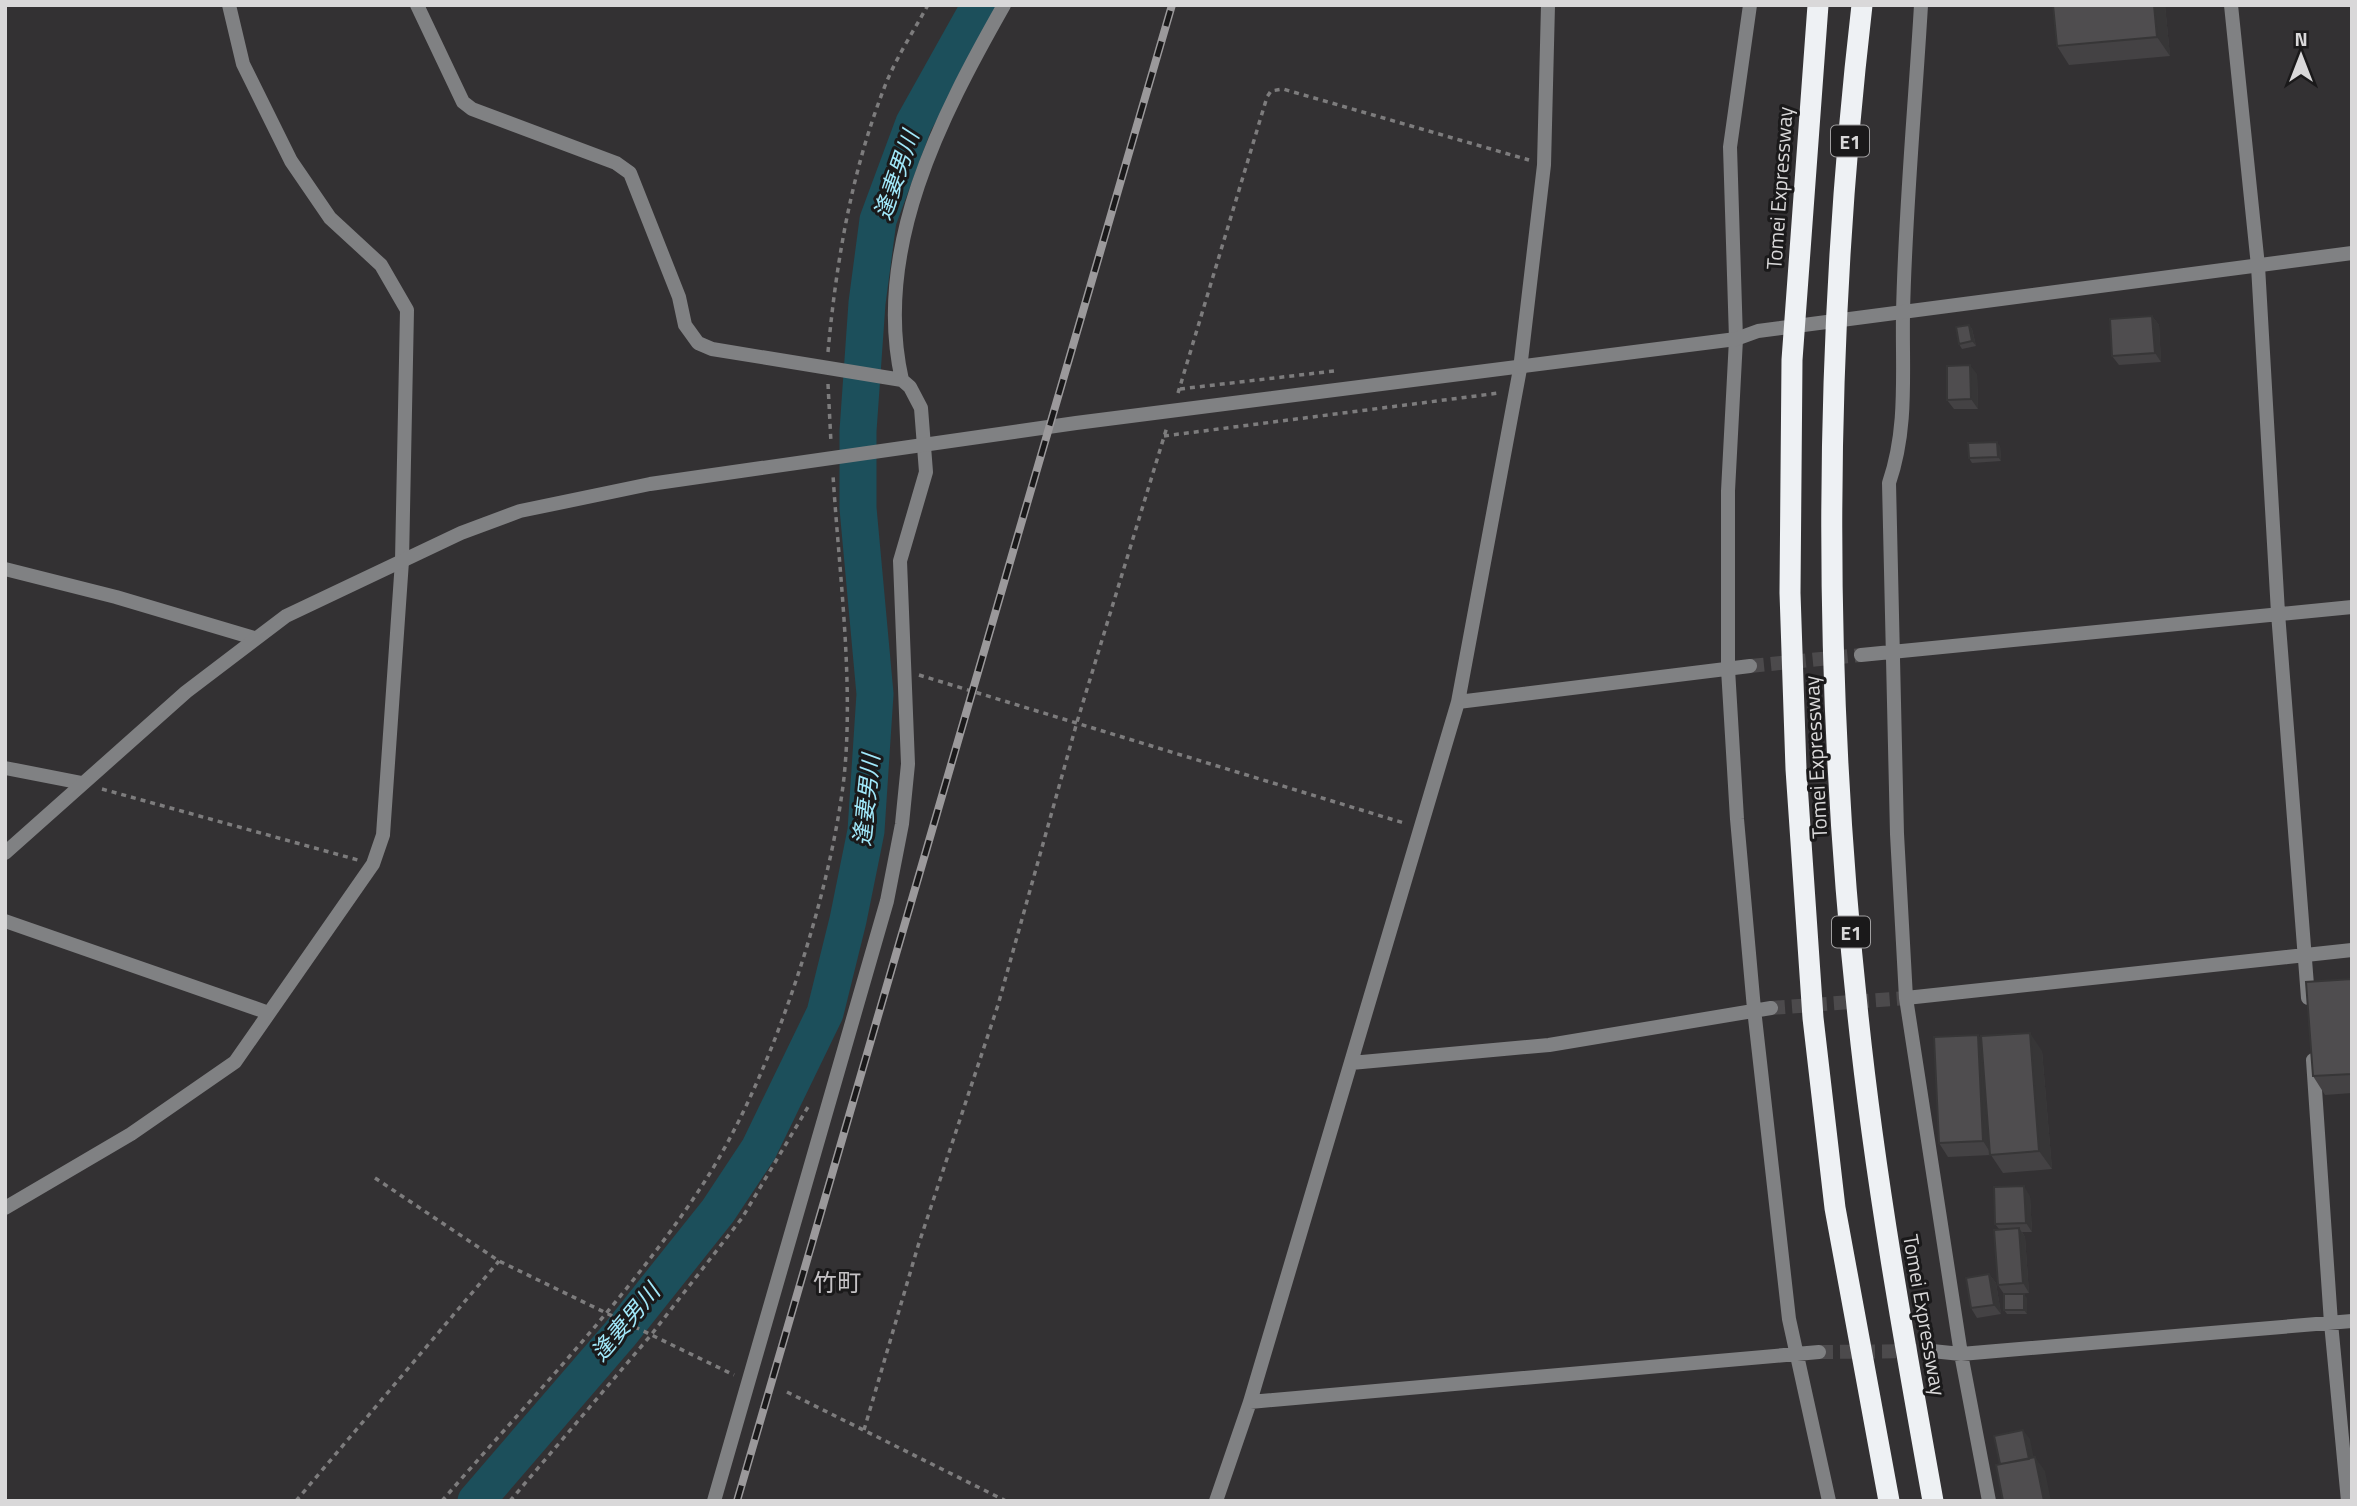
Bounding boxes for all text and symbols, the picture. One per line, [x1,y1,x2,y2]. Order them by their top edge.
north arrow [2266,21,2336,91]
text: N [2294,24,2308,53]
street label: Tomei Expressway [1757,105,1801,271]
water label: 逢妻男川 [864,123,928,224]
road number: E1 [1831,125,1869,156]
street label: Tomei Expressway [1795,675,1835,839]
water label: 逢妻男川 [844,749,889,848]
road number: E1 [1832,916,1870,948]
street label: Tomei Expressway [1895,1232,1955,1398]
district label: 竹町 [813,1264,861,1300]
water label: 逢妻男川 [582,1273,670,1368]

